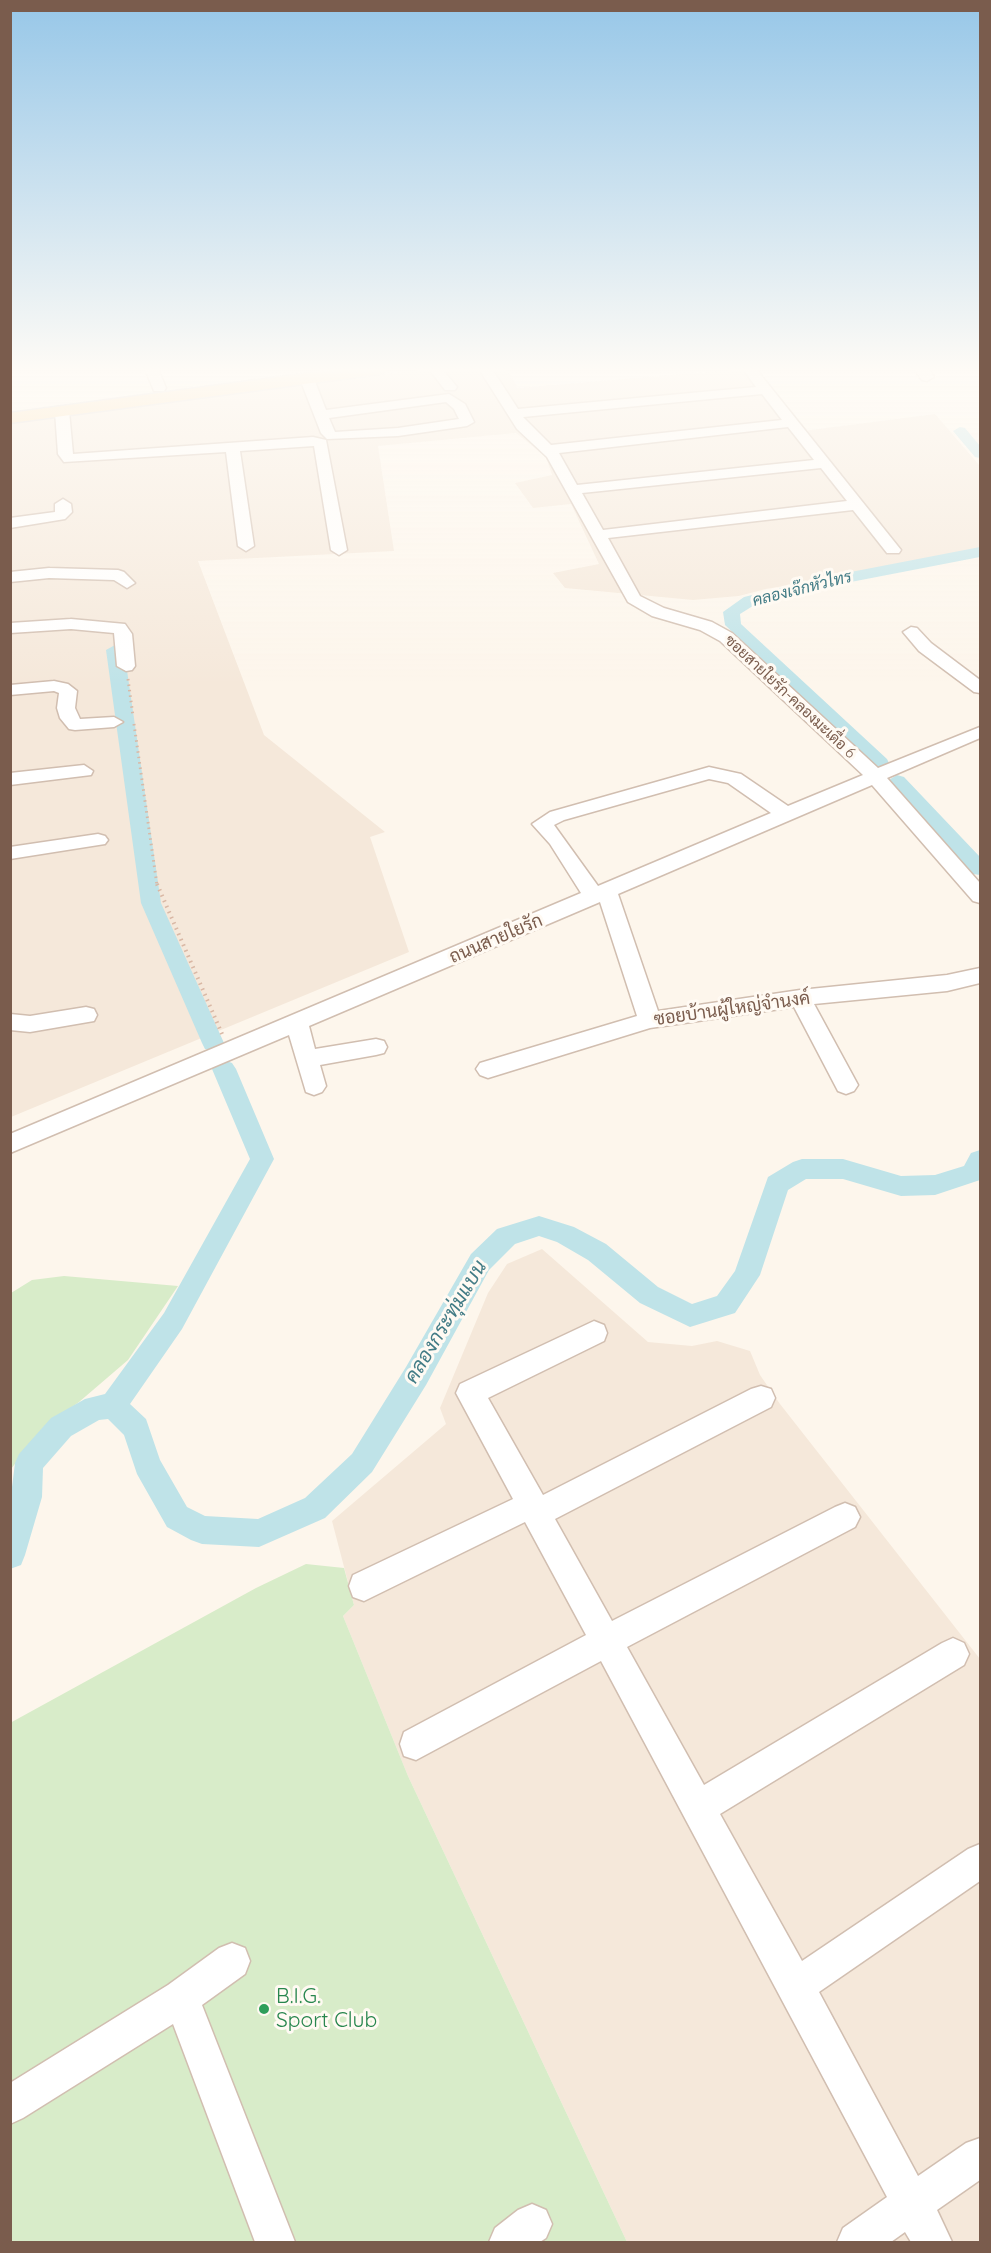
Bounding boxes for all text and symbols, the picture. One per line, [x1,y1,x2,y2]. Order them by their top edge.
water label: คลองเจ๊กหัวไทร [750,567,854,611]
street label: ซอยสายใยรัก-คลองมะเดื่อ 6 [721,632,859,762]
street label: ถนนสายใยรัก [446,910,546,968]
street label: ซอยบ้านผู้ใหญ่จำนงค์ [653,987,811,1031]
water label: คลองกระทุ่มแบน [400,1256,492,1388]
place label: B.I.G. Sport Club [276,1984,377,2034]
marker: B.I.G. Sport Club [257,2002,271,2016]

